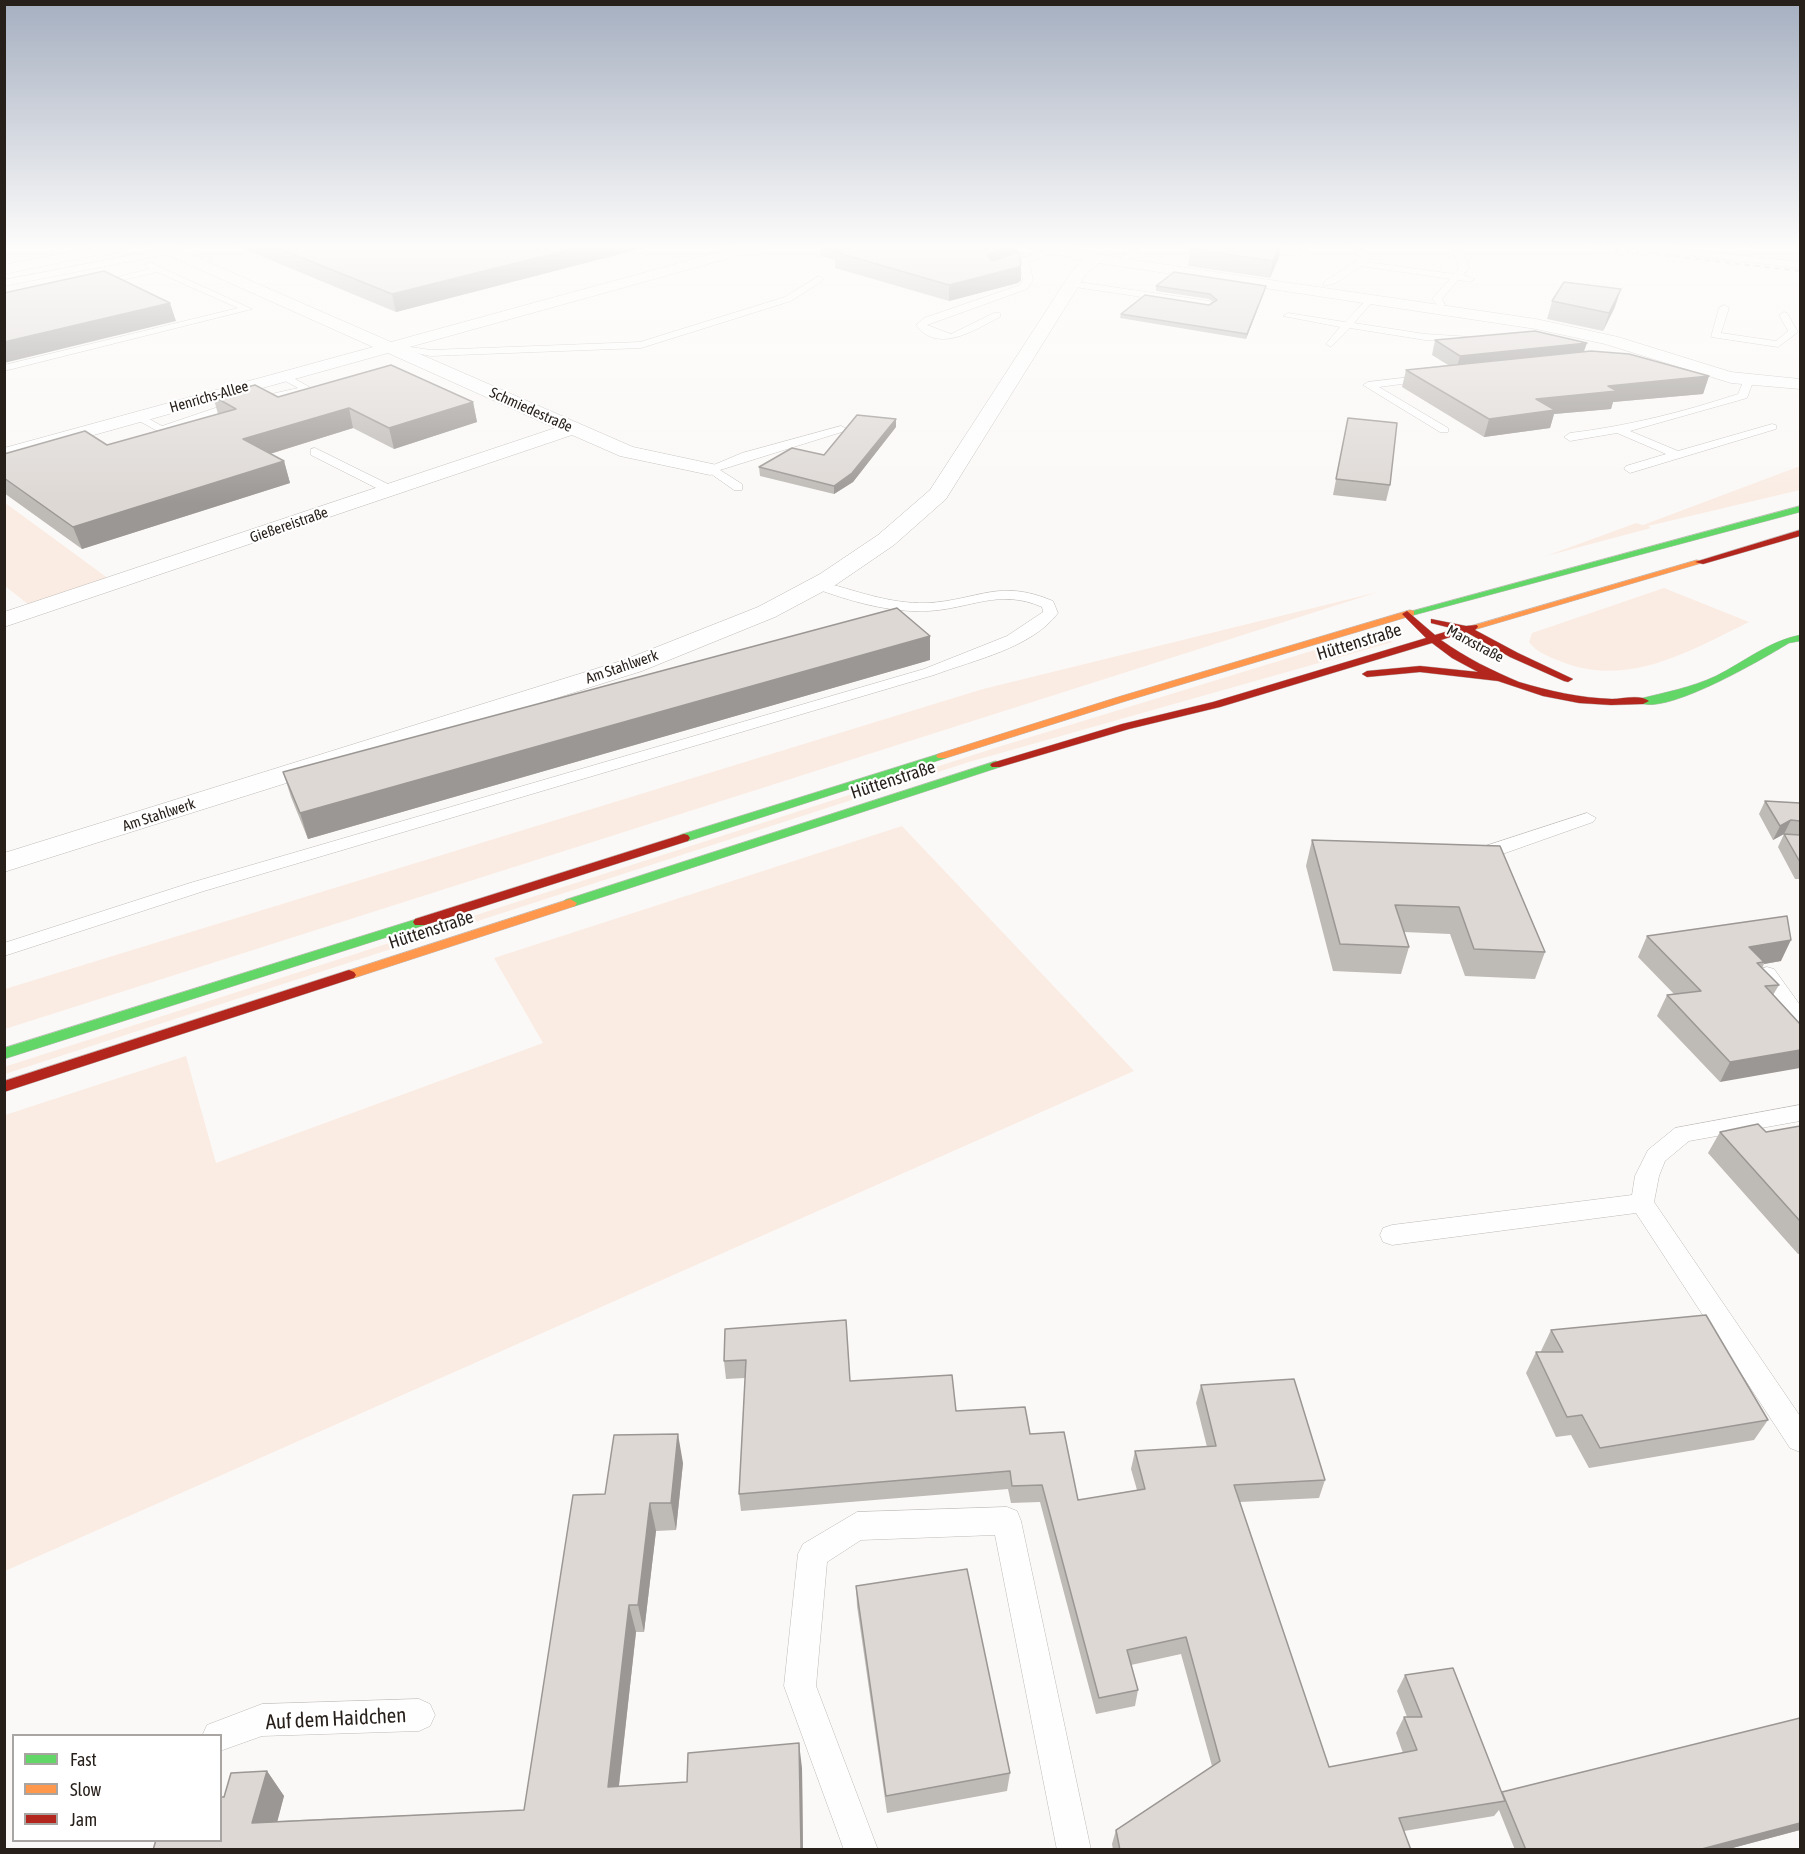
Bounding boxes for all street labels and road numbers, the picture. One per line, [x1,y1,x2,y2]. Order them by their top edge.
street label: Henrichs-Allee [167,377,251,417]
street label: Schmiedestraße [487,384,575,436]
street label: Gießereistraße [248,503,330,547]
street label: Hüttenstraße [1314,619,1404,665]
street label: Marxstraße [1443,621,1507,667]
street label: Am Stahlwerk [583,646,661,688]
street label: Hüttenstraße [848,756,938,804]
street label: Am Stahlwerk [120,795,198,835]
street label: Hüttenstraße [386,906,476,954]
street label: Auf dem Haidchen [265,1703,407,1735]

